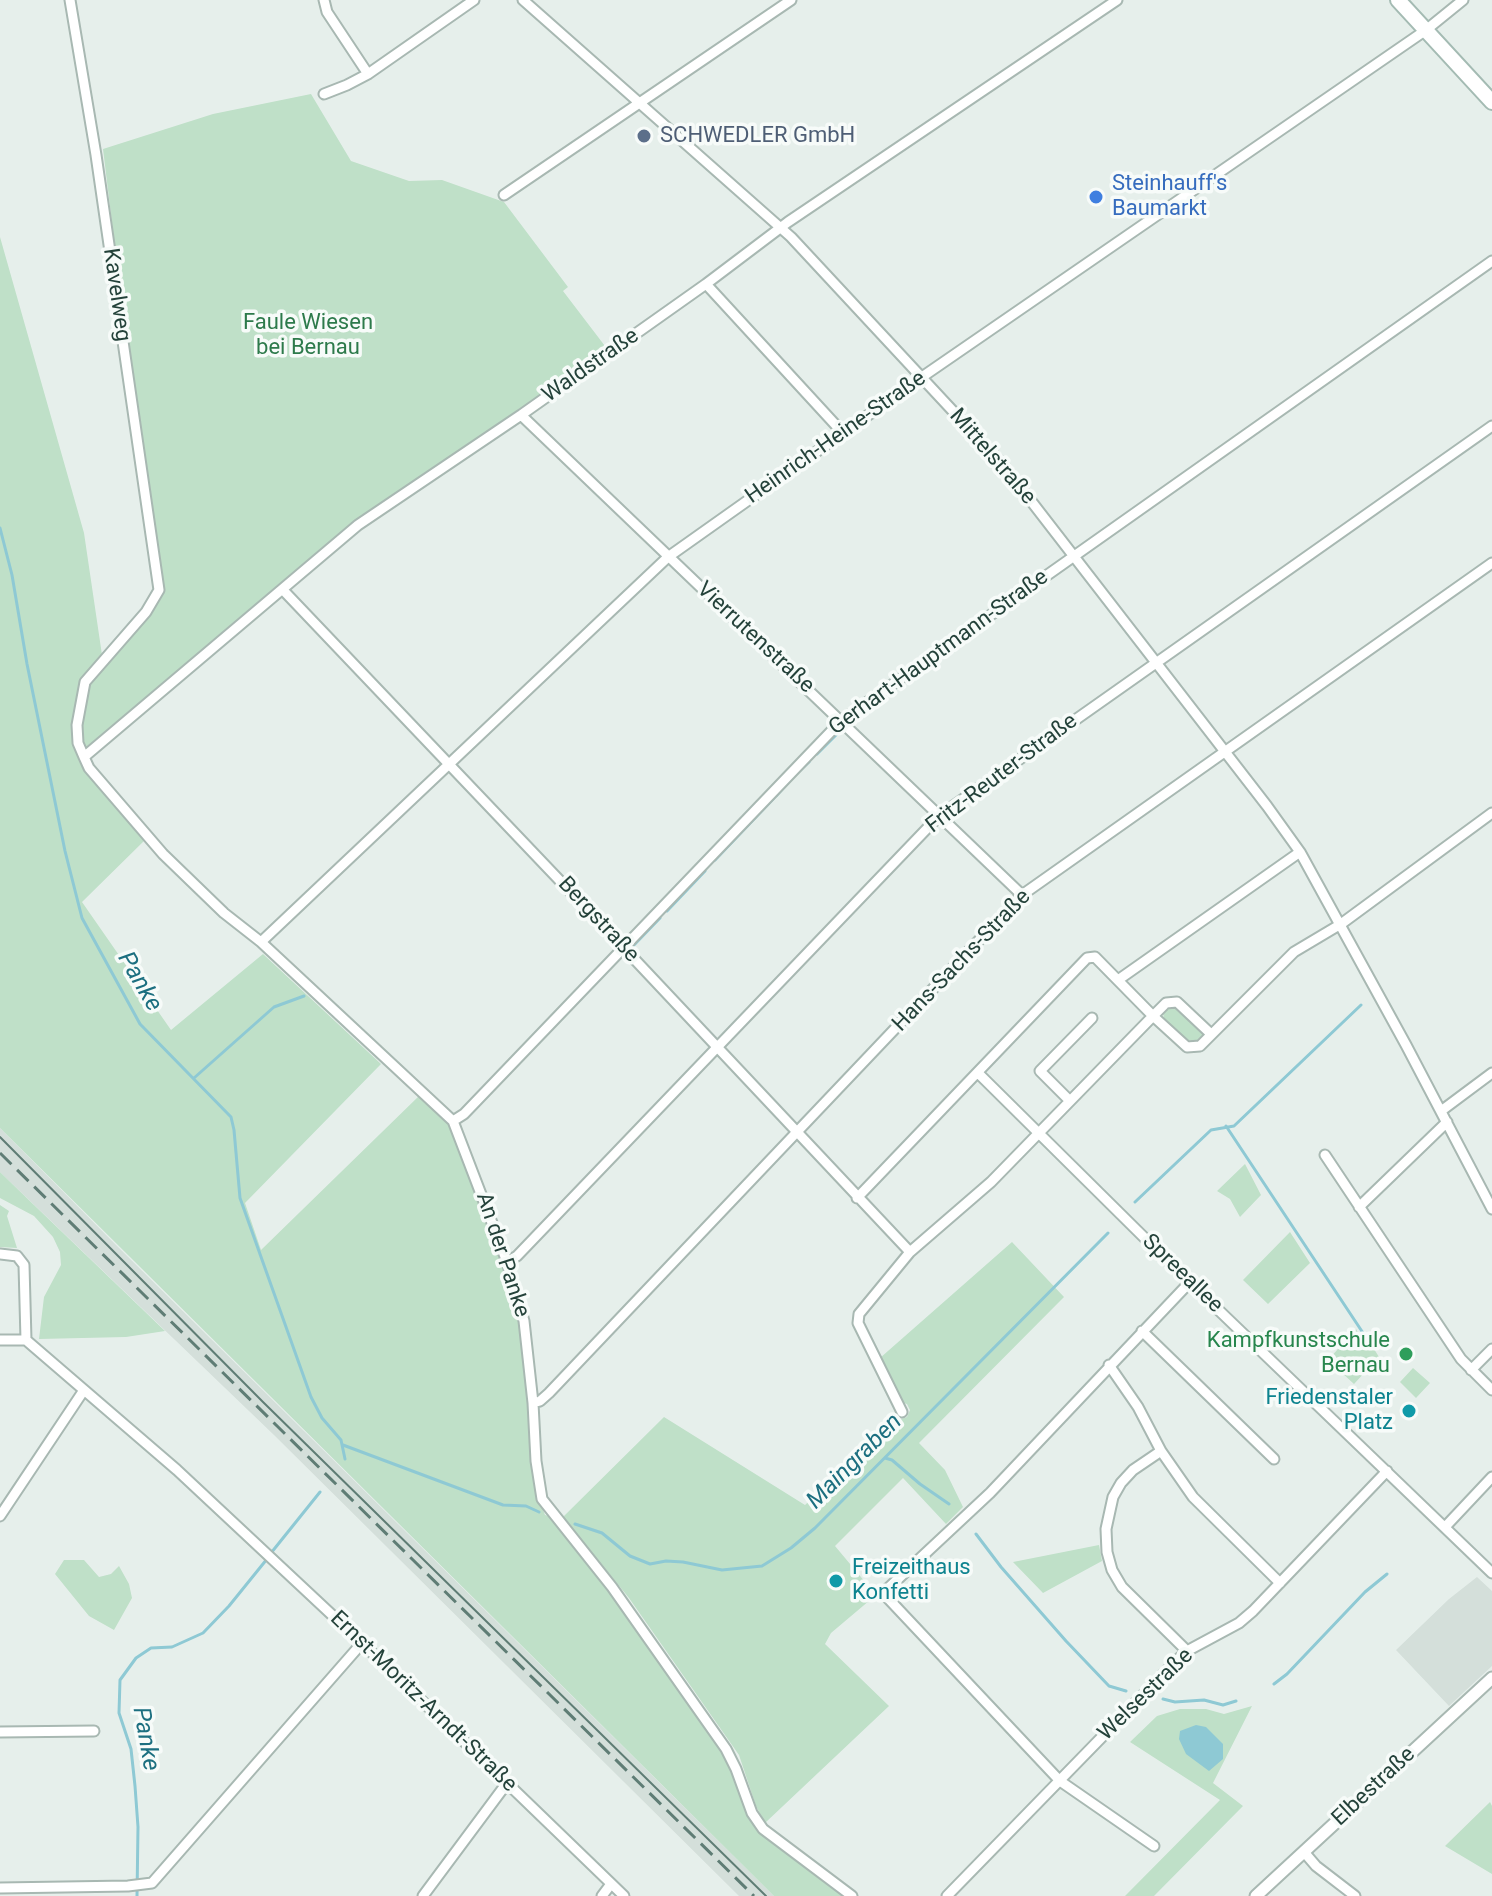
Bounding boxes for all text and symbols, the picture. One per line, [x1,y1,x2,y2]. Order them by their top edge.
place label: SCHWEDLER GmbH [660,123,855,149]
marker: SCHWEDLER GmbH [635,127,653,145]
place label: Steinhauff's Baumarkt [1112,171,1227,222]
marker: Steinhauff's Baumarkt [1087,188,1105,206]
street label: Kavelweg [96,247,136,343]
park label: Faule Wiesen bei Bernau [243,310,373,362]
street label: Waldstraße [538,323,644,409]
street label: Heinrich-Heine-Straße [741,366,931,510]
street label: Mittelstraße [943,404,1041,510]
street label: Gerhart-Hauptmann-Straße [824,565,1054,741]
street label: Vierrutenstraße [691,577,819,699]
street label: Fritz-Reuter-Straße [921,709,1083,839]
street label: Bergstraße [552,872,644,968]
street label: Hans-Sachs-Straße [887,884,1037,1038]
water label: Panke [111,947,167,1017]
street label: An der Panke [469,1189,535,1321]
street label: Spreeallee [1136,1229,1228,1319]
place label: Kampfkunstschule Bernau [1207,1328,1390,1380]
marker: Kampfkunstschule Bernau [1397,1345,1415,1363]
place label: Friedenstaler Platz [1265,1385,1393,1436]
marker: Friedenstaler Platz [1400,1402,1418,1420]
water label: Maingraben [801,1408,909,1516]
place label: Freizeithaus Konfetti [852,1555,971,1606]
marker: Freizeithaus Konfetti [827,1572,845,1590]
street label: Ernst-Moritz-Arndt-Straße [324,1606,522,1798]
street label: Welsestraße [1093,1643,1199,1747]
water label: Panke [125,1705,165,1773]
street label: Elbestraße [1327,1742,1421,1832]

